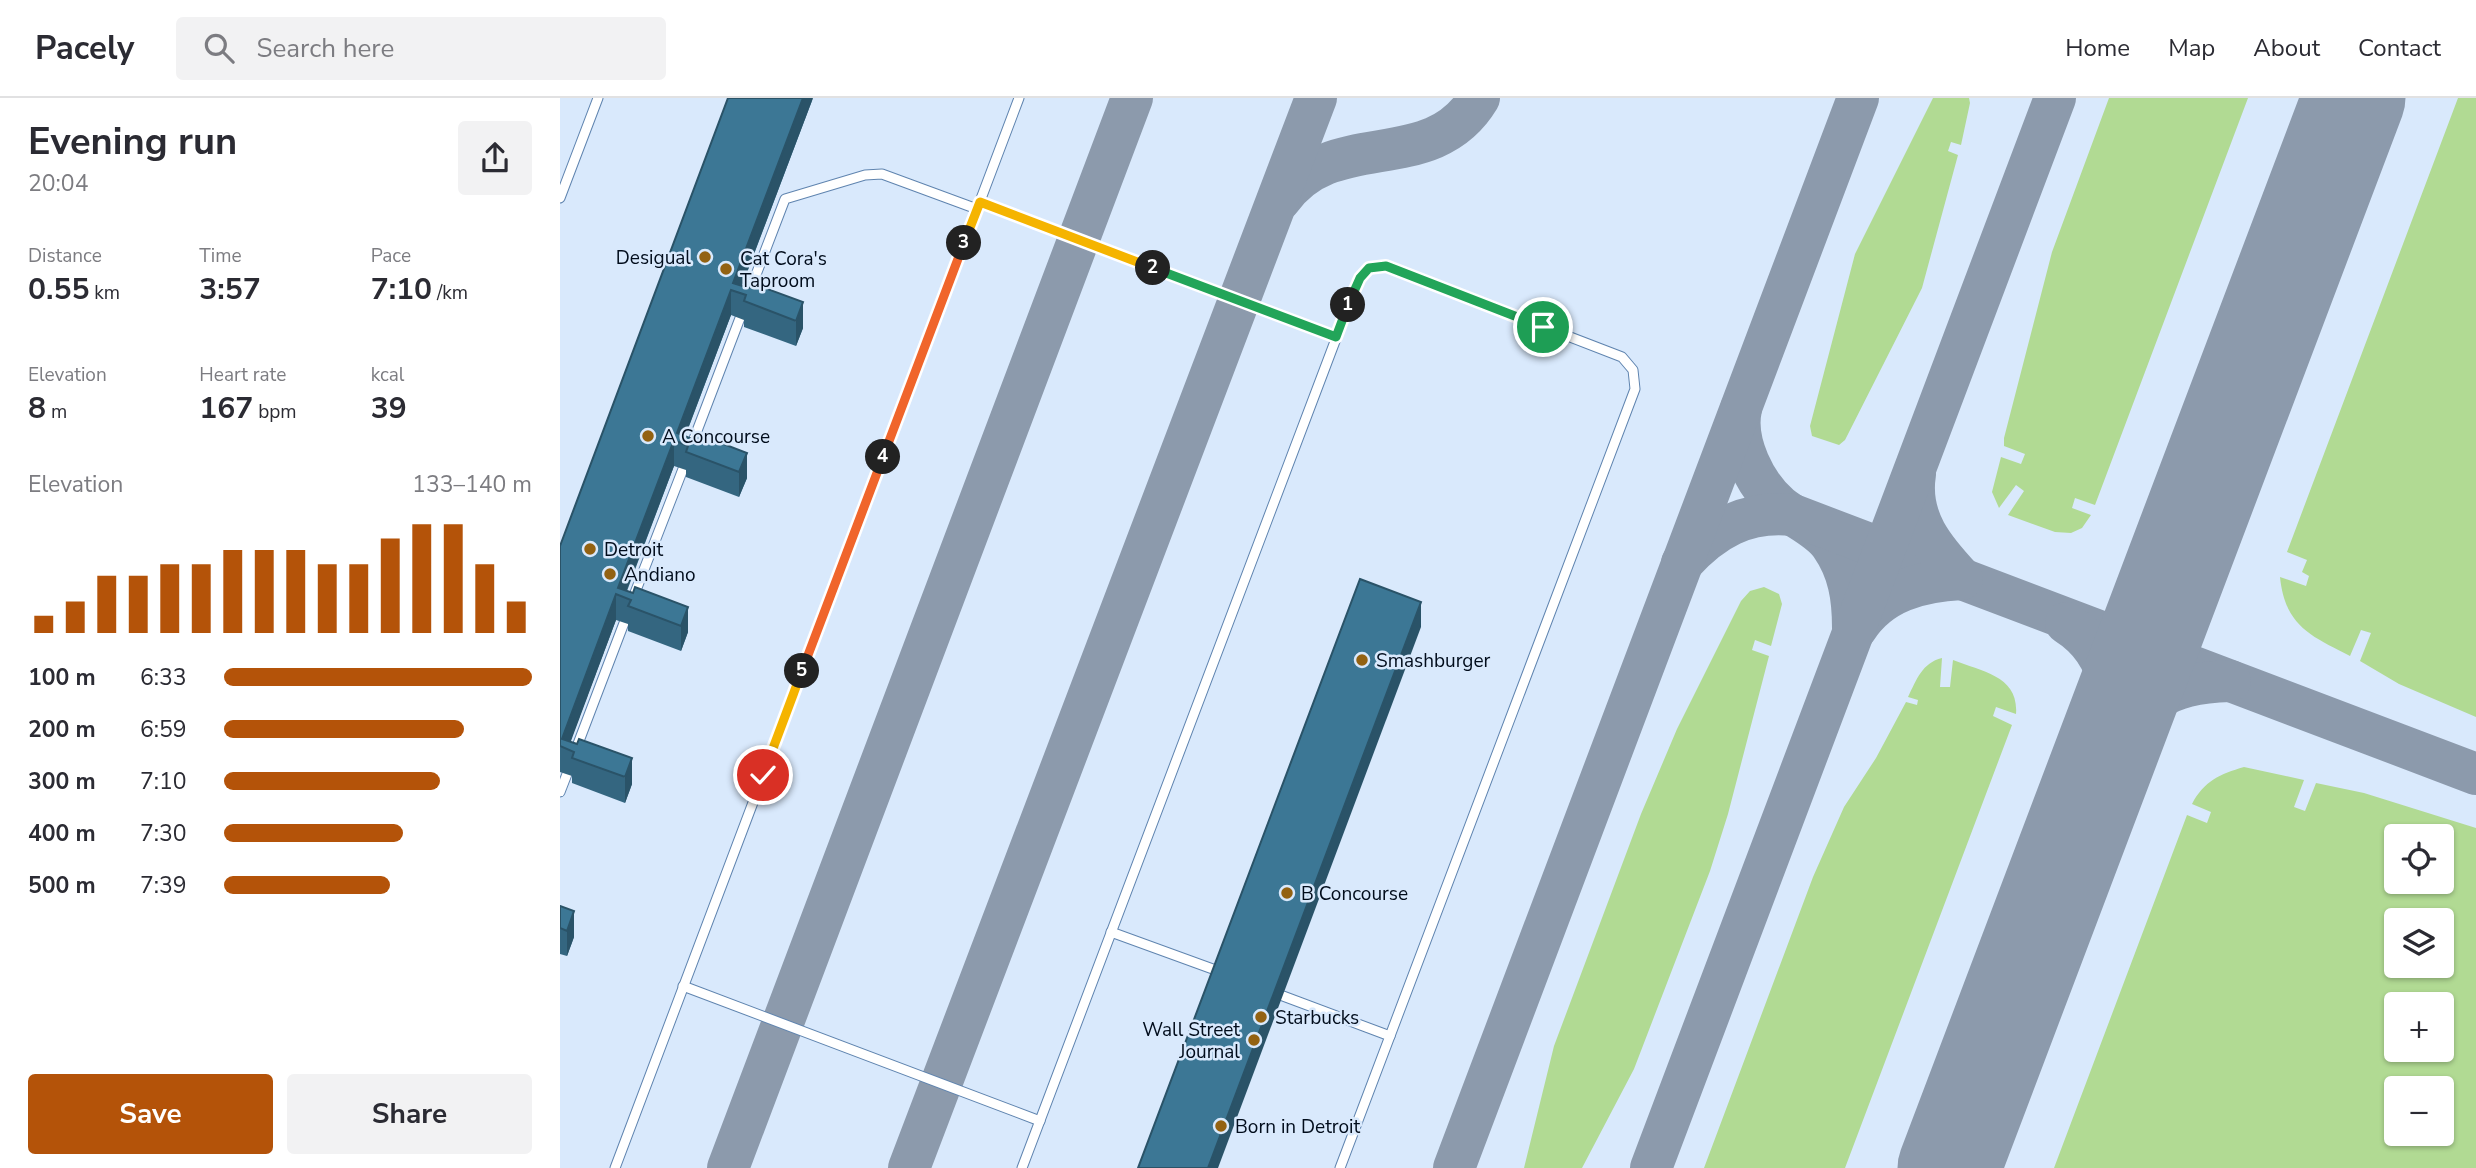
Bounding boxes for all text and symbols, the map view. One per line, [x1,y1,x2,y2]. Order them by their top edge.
search box [176,17,666,80]
text: Pacely [35,26,134,71]
icon: search [200,29,238,67]
text: Search here [256,31,394,66]
text: Home [2065,32,2130,64]
text: Map [2168,32,2215,64]
text: About [2253,32,2320,64]
text: Contact [2358,32,2441,64]
text: Evening run [28,116,237,167]
button: share [458,121,532,195]
text: 20:04 [28,168,88,199]
pin: 3 [946,226,982,260]
text: 3 [958,229,969,255]
text: Distance [28,243,102,269]
text: Time [199,243,242,269]
text: Pace [371,243,411,269]
place label: Desigual [616,245,691,271]
place label: Cat Cora's Taproom [740,246,827,294]
marker: Desigual [697,249,713,265]
pin: 2 [1136,250,1170,286]
text: 2 [1147,254,1158,280]
marker: Cat Cora's Taproom [718,261,734,277]
text: 0.55 [28,269,89,310]
text: 3:57 [199,269,261,310]
text: 7:10 [371,269,432,310]
text: km [89,280,120,306]
text: /km [432,280,468,306]
pin: 1 [1330,288,1366,322]
text: 1 [1342,291,1353,317]
pin [1513,297,1573,357]
icon: arrive [1524,308,1562,346]
text: Elevation [28,362,107,388]
text: Heart rate [199,362,286,388]
text: kcal [371,362,404,388]
text: 8 [28,388,46,429]
text: 167 [199,388,253,429]
text: 39 [371,388,407,429]
text: m [46,399,67,425]
text: bpm [253,399,297,425]
place label: A Concourse [662,424,770,450]
marker: A Concourse [640,428,656,444]
pin: 4 [866,440,900,474]
text: 4 [877,443,888,469]
text: Elevation [28,469,123,500]
text: 133–140 m [412,469,532,500]
place label: Detroit [604,537,664,563]
marker: Detroit [582,541,598,557]
place label: Andiano [624,562,696,588]
marker: Andiano [602,566,618,582]
place label: Smashburger [1376,648,1491,674]
marker: Smashburger [1354,652,1370,668]
pin: 5 [784,654,820,688]
text: 5 [796,657,807,683]
text: 100 m [28,662,96,693]
text: 6:33 [140,662,187,693]
text: 200 m [28,714,96,745]
text: 6:59 [140,714,187,745]
pin [733,745,793,805]
icon: check [744,756,782,794]
text: 300 m [28,766,96,797]
text: 7:10 [140,766,187,797]
text: 400 m [28,818,96,849]
text: 7:30 [140,818,187,849]
map controls [2384,824,2454,1146]
button: locate [2384,824,2454,894]
text: 500 m [28,870,96,901]
text: 7:39 [140,870,187,901]
place label: B Concourse [1301,881,1408,907]
marker: B Concourse [1279,885,1295,901]
button: layers [2384,908,2454,978]
button: + [2384,992,2454,1062]
place label: Starbucks [1275,1005,1359,1031]
marker: Starbucks [1253,1009,1269,1025]
place label: Wall Street Journal [1142,1017,1240,1065]
marker: Wall Street Journal [1246,1032,1262,1048]
button: Save [28,1074,273,1154]
button: Share [287,1074,532,1154]
button: − [2384,1076,2454,1146]
place label: Born in Detroit [1235,1114,1360,1140]
marker: Born in Detroit [1213,1118,1229,1134]

